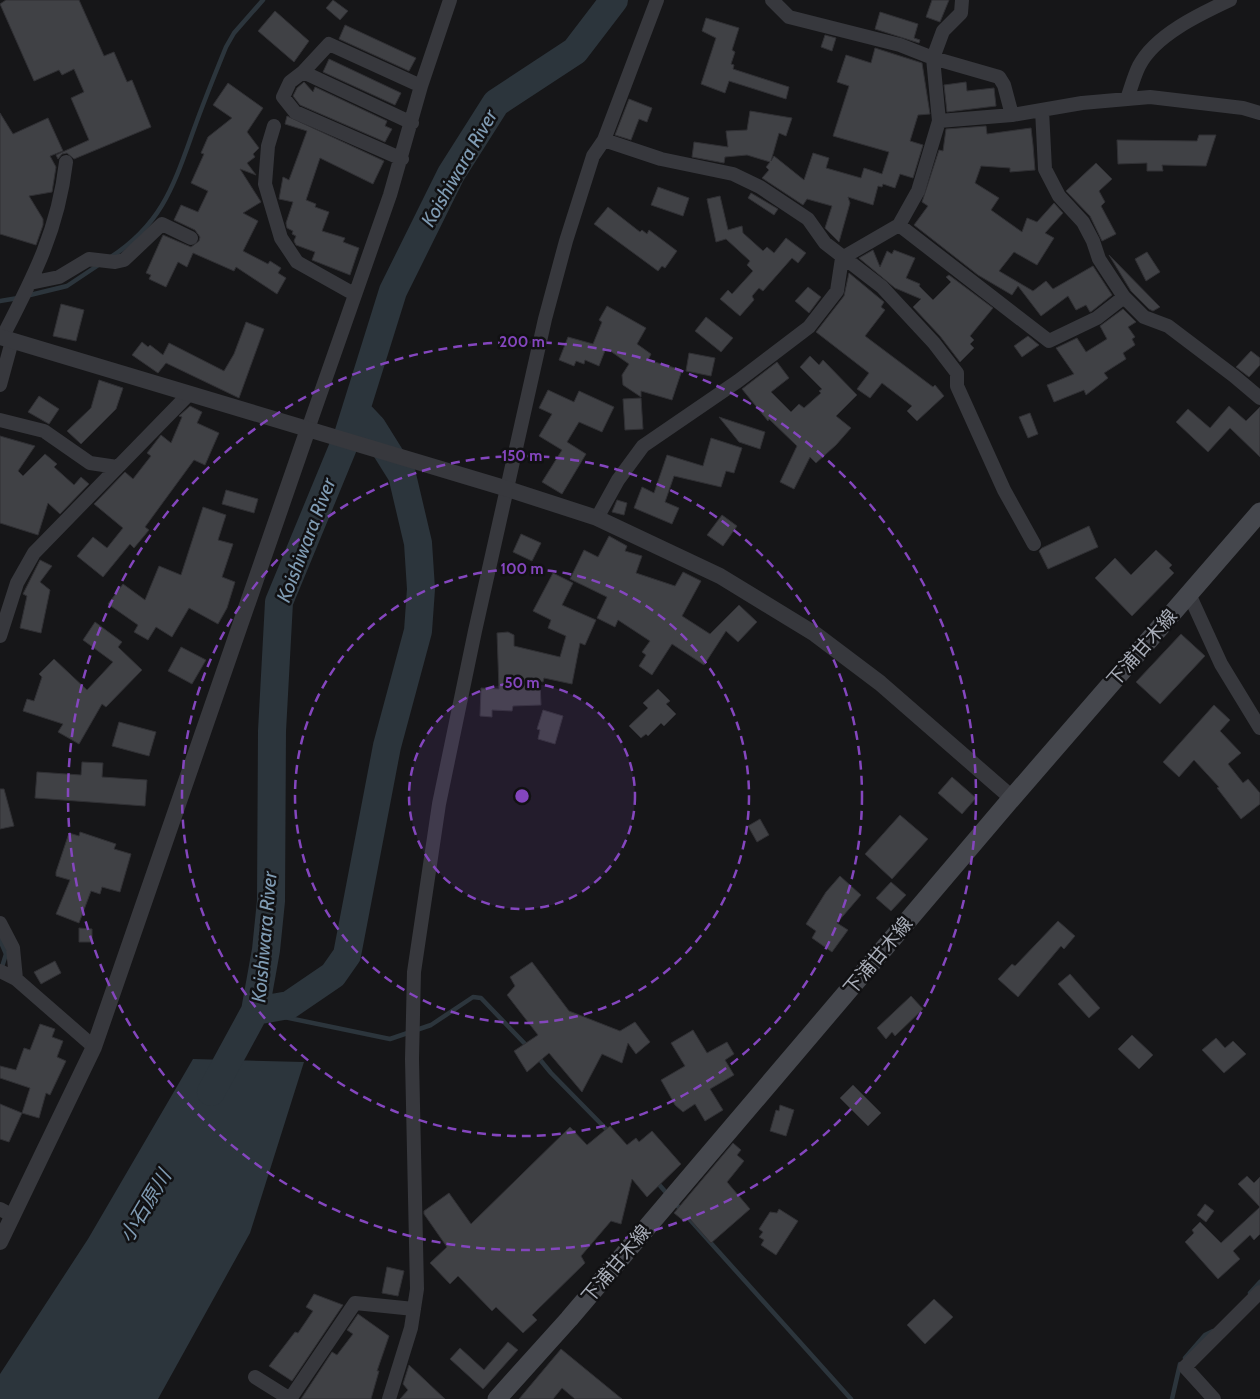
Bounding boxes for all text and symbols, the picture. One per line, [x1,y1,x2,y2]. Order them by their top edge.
water label: Koishiwara River [416,104,503,231]
text: 200 m [499,333,545,351]
text: 150 m [502,447,542,465]
water label: Koishiwara River [271,474,341,606]
text: 100 m [500,560,544,578]
street label: 下浦甘木線 [1102,605,1182,691]
text: 50 m [504,674,540,692]
centre of rings [513,787,531,805]
water label: Koishiwara River [246,870,282,1003]
street label: 下浦甘木線 [839,912,917,1000]
water label: 小石原川 [114,1164,177,1246]
street label: 下浦甘木線 [577,1220,655,1308]

